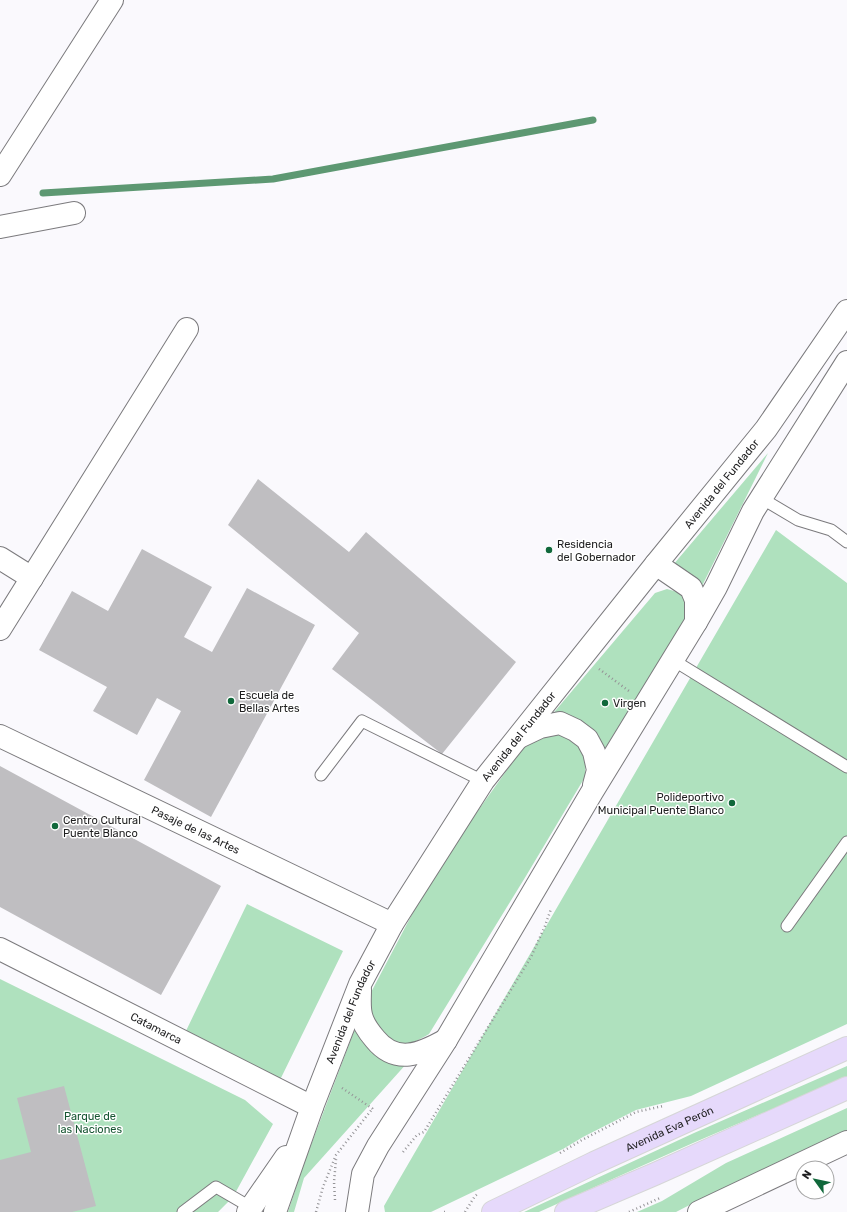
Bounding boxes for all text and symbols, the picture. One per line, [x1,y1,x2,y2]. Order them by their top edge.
street label: Avenida del Fundador [681,436,762,531]
place label: Residencia del Gobernador [557,538,636,564]
marker: Residencia del Gobernador [544,545,554,555]
street label: Avenida del Fundador [479,688,559,784]
place label: Escuela de Bellas Artes [239,689,300,715]
marker: Escuela de Bellas Artes [226,696,236,706]
place label: Virgen [613,697,646,710]
marker: Virgen [600,698,610,708]
place label: Polideportivo Municipal Puente Blanco [598,791,724,817]
marker: Polideportivo Municipal Puente Blanco [727,798,737,808]
street label: Pasaje de las Artes [149,803,242,857]
place label: Centro Cultural Puente Blanco [63,814,141,840]
marker: Centro Cultural Puente Blanco [50,821,60,831]
street label: Avenida del Fundador [323,957,378,1065]
street label: Catamarca [128,1010,184,1046]
street label: Avenida Eva Perón [623,1103,715,1154]
park label: Parque de las Naciones [58,1110,123,1136]
north arrow [795,1160,835,1200]
text: N [799,1168,815,1182]

